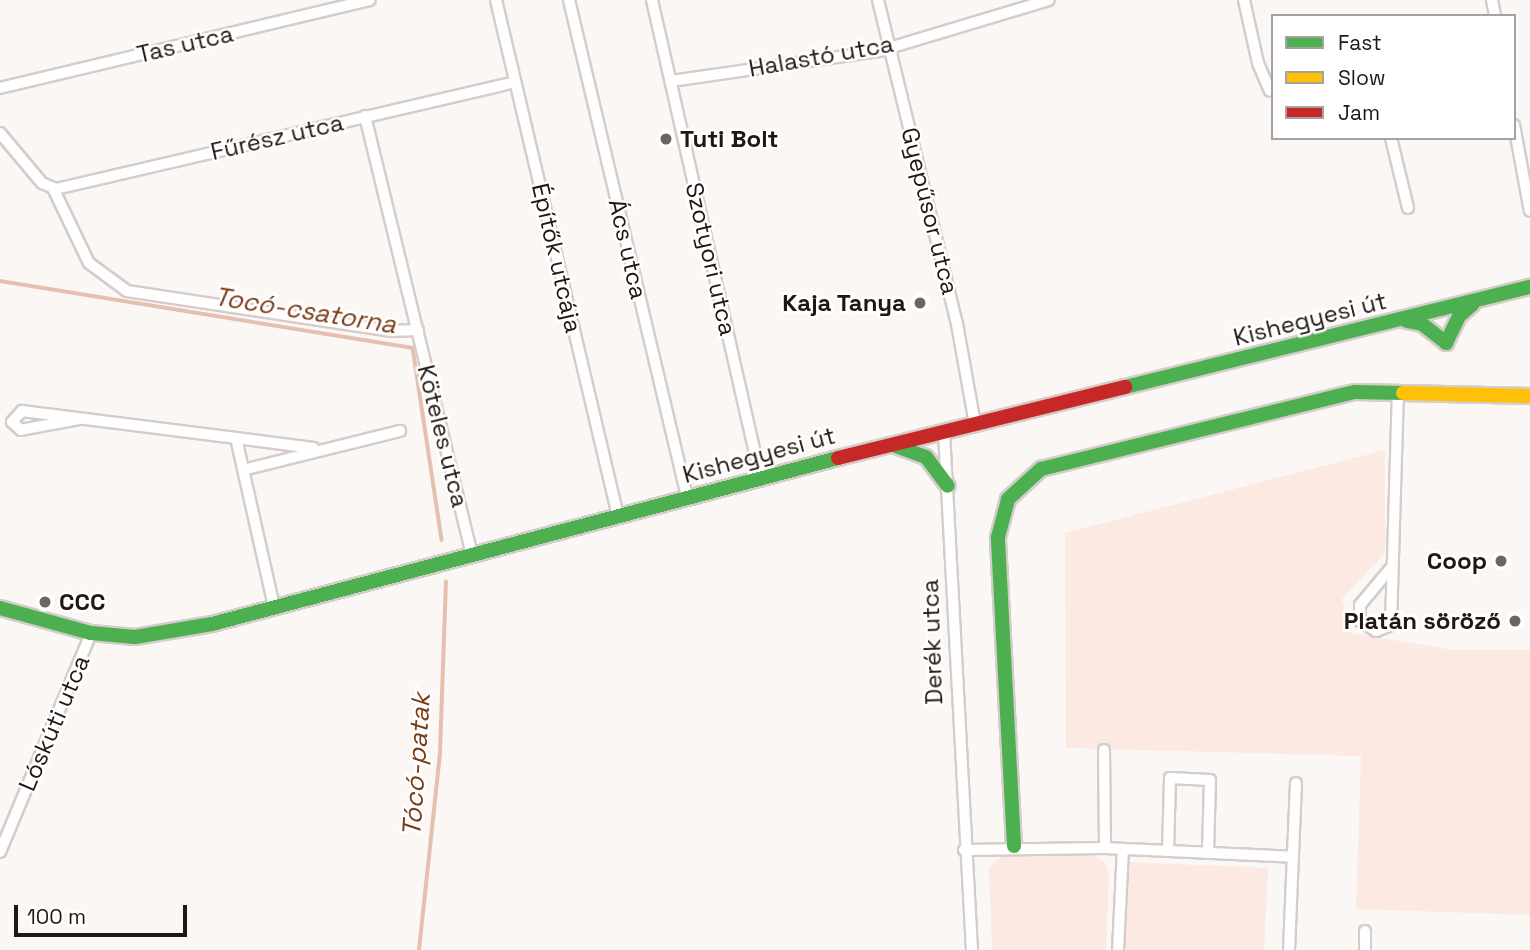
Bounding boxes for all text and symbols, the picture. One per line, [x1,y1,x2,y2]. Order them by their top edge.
legend [1271,14,1516,140]
street label: Tas utca [134,19,236,69]
street label: Halastó utca [746,29,896,83]
text: Fast [1338,29,1382,56]
text: Slow [1338,64,1386,91]
text: Jam [1338,99,1380,126]
street label: Fűrész utca [208,108,346,166]
place label: Tuti Bolt [680,125,779,153]
street label: Gyepűsor utca [895,125,965,297]
marker: Tuti Bolt [658,131,674,147]
street label: Építők utcája [526,180,588,336]
street label: Szotyori utca [679,180,743,338]
street label: Ács utca [603,196,653,302]
water label: Tocó-csatorna [212,281,398,341]
street label: Kishegyesi út [1230,286,1390,352]
place label: Kaja Tanya [782,289,906,317]
marker: Kaja Tanya [912,295,928,311]
street label: Köteles utca [411,362,475,510]
street label: Kishegyesi út [680,421,838,489]
place label: Coop [1427,547,1487,575]
marker: Coop [1493,553,1509,569]
street label: Derék utca [915,579,949,705]
place label: CCC [59,588,105,616]
marker: CCC [37,594,53,610]
place label: Platán söröző [1344,607,1501,635]
marker: Platán söröző [1507,613,1523,629]
street label: Lóskúti utca [12,651,96,795]
water label: Tócó-patak [396,692,438,838]
scale bar [18,890,191,934]
text: 100 m [27,903,86,930]

